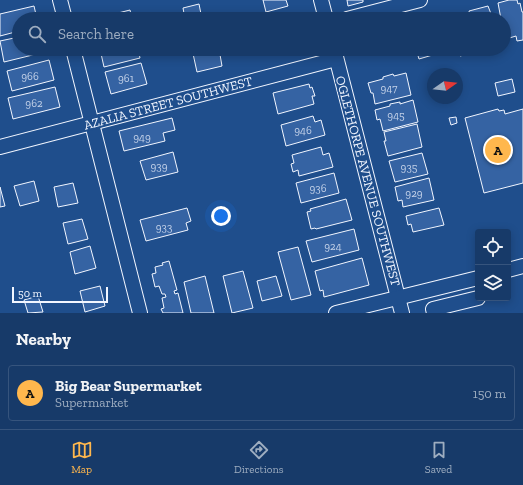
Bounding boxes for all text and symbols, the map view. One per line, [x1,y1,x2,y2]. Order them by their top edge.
search box [12,12,511,56]
icon: search [26,23,48,45]
text: Search here [58,25,134,43]
north arrow [427,68,463,104]
house number: 966 [21,70,39,83]
house number: 961 [118,72,135,85]
street label: AZALIA STREET SOUTHWEST [82,73,254,133]
street label: OGLETHORPE AVENUE SOUTHWEST [333,74,403,288]
house number: 947 [381,82,397,95]
house number: 962 [25,97,43,110]
house number: 945 [387,109,405,122]
house number: 946 [294,124,312,137]
house number: 949 [133,131,151,144]
pin: A [485,135,511,165]
house number: 939 [150,160,168,173]
house number: 935 [401,161,418,174]
house number: 936 [309,182,327,195]
house number: 929 [405,187,423,200]
your location [211,206,231,226]
house number: 933 [156,221,172,234]
map controls [475,229,511,301]
button: locate [475,229,511,265]
house number: 924 [324,240,342,253]
button: layers [475,265,511,301]
scale bar [12,285,108,304]
text: 50 m [18,287,42,300]
text: Nearby [16,329,71,349]
text: Big Bear Supermarket [55,377,202,395]
text: A [26,386,34,401]
text: 150 m [473,386,506,401]
text: Supermarket [55,395,128,410]
tab: Map [71,439,93,476]
tab: Directions [234,439,284,476]
tab: Saved [425,439,452,476]

